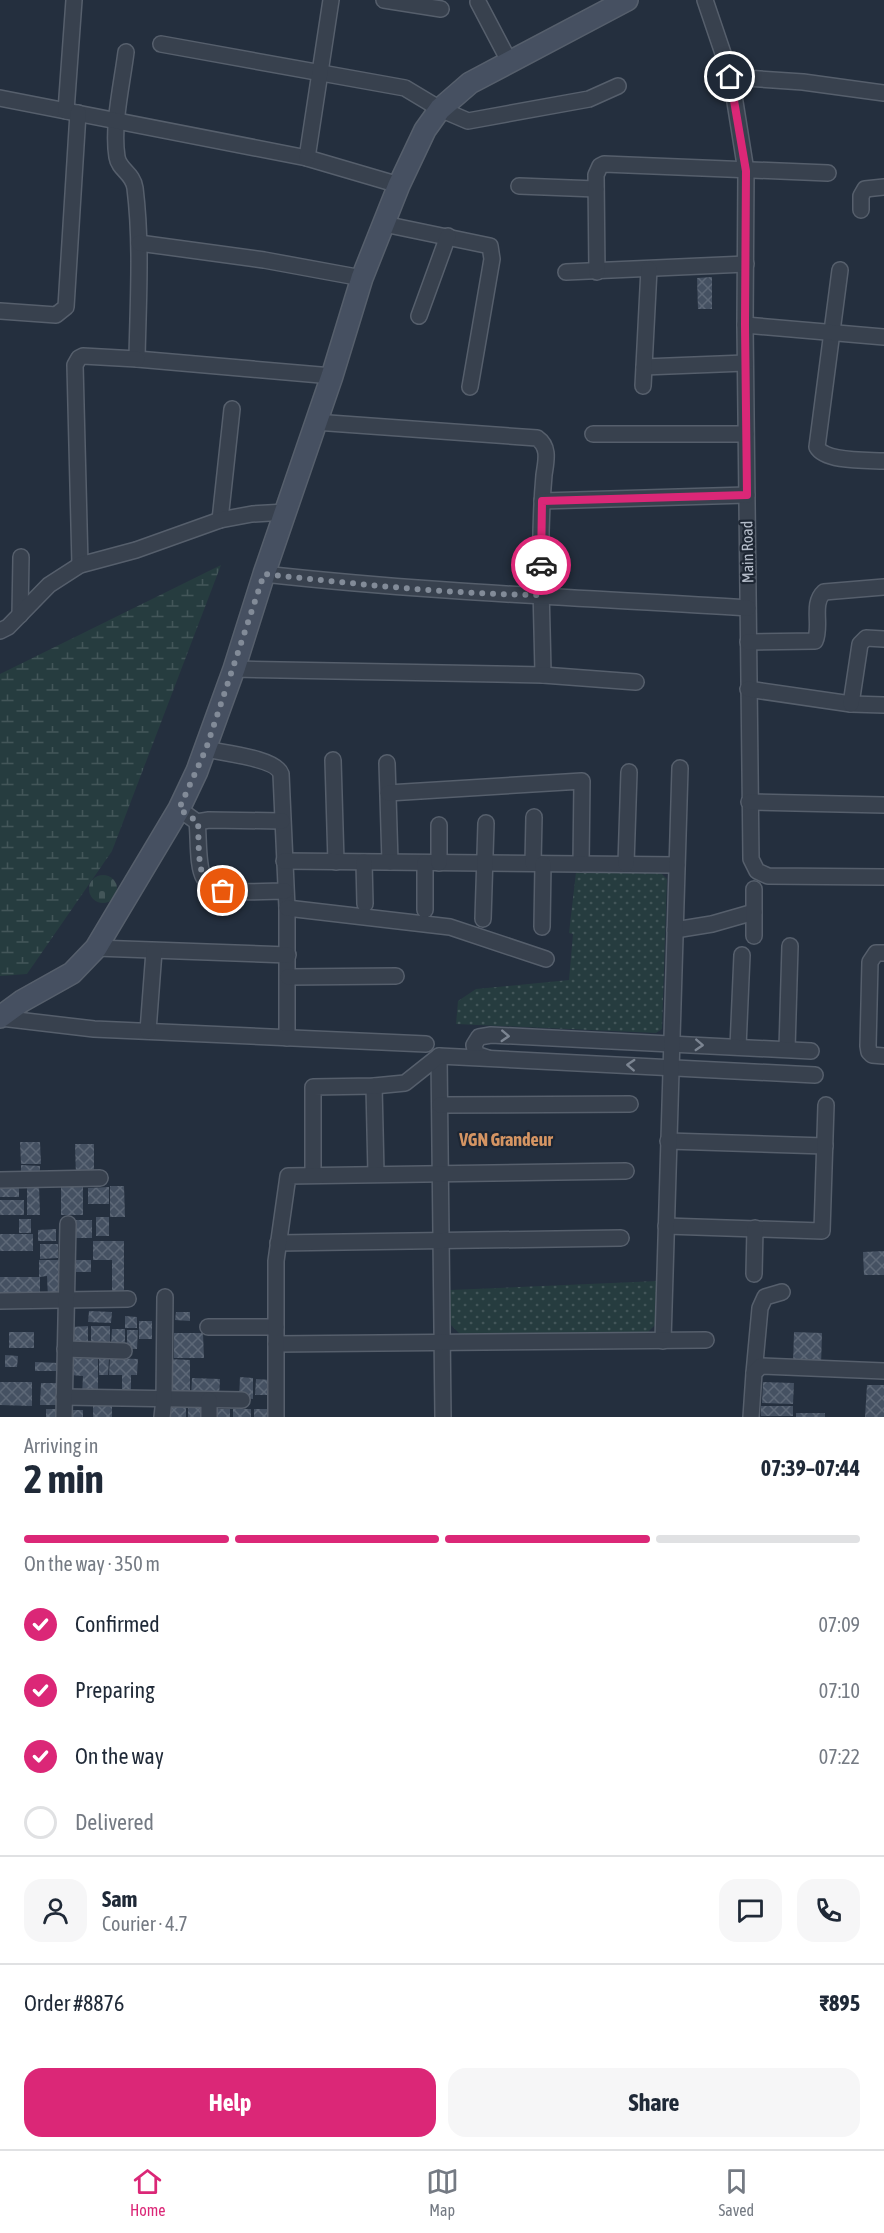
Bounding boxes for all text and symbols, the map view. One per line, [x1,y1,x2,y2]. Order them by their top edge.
pin [704,51,755,102]
icon: home [713,60,746,93]
street label: Main Road [737,521,757,583]
courier [511,535,571,595]
icon: car [525,549,558,582]
pin [197,865,248,916]
icon: bag [206,874,239,907]
one-way arrow [500,1029,509,1042]
one-way arrow [695,1039,704,1052]
one-way arrow [627,1059,636,1072]
district label: VGN Grandeur [458,1129,553,1150]
text: Arriving in [24,1434,98,1457]
text: 07:39–07:44 [761,1455,860,1481]
text: 2 min [24,1457,104,1501]
text: On the way · 350 m [24,1552,160,1575]
icon: check [24,1608,57,1641]
text: Confirmed [75,1611,160,1637]
text: 07:09 [818,1613,860,1636]
icon: check [24,1674,57,1707]
text: Preparing [75,1677,155,1703]
text: 07:10 [819,1679,860,1702]
icon: check [24,1740,57,1773]
text: On the way [75,1743,164,1769]
text: 07:22 [819,1745,860,1768]
text: Delivered [75,1809,154,1835]
button: person [24,1879,87,1942]
button: chat [719,1879,782,1942]
button: phone [797,1879,860,1942]
text: Sam [102,1886,137,1912]
text: Courier · 4.7 [102,1912,188,1935]
text: Order #8876 [24,1990,124,2016]
text: ₹895 [820,1990,860,2016]
button: Help [24,2068,436,2137]
button: Share [448,2068,860,2137]
tab: Home [130,2165,166,2219]
tab: Map [426,2165,459,2219]
tab: Saved [719,2165,754,2219]

